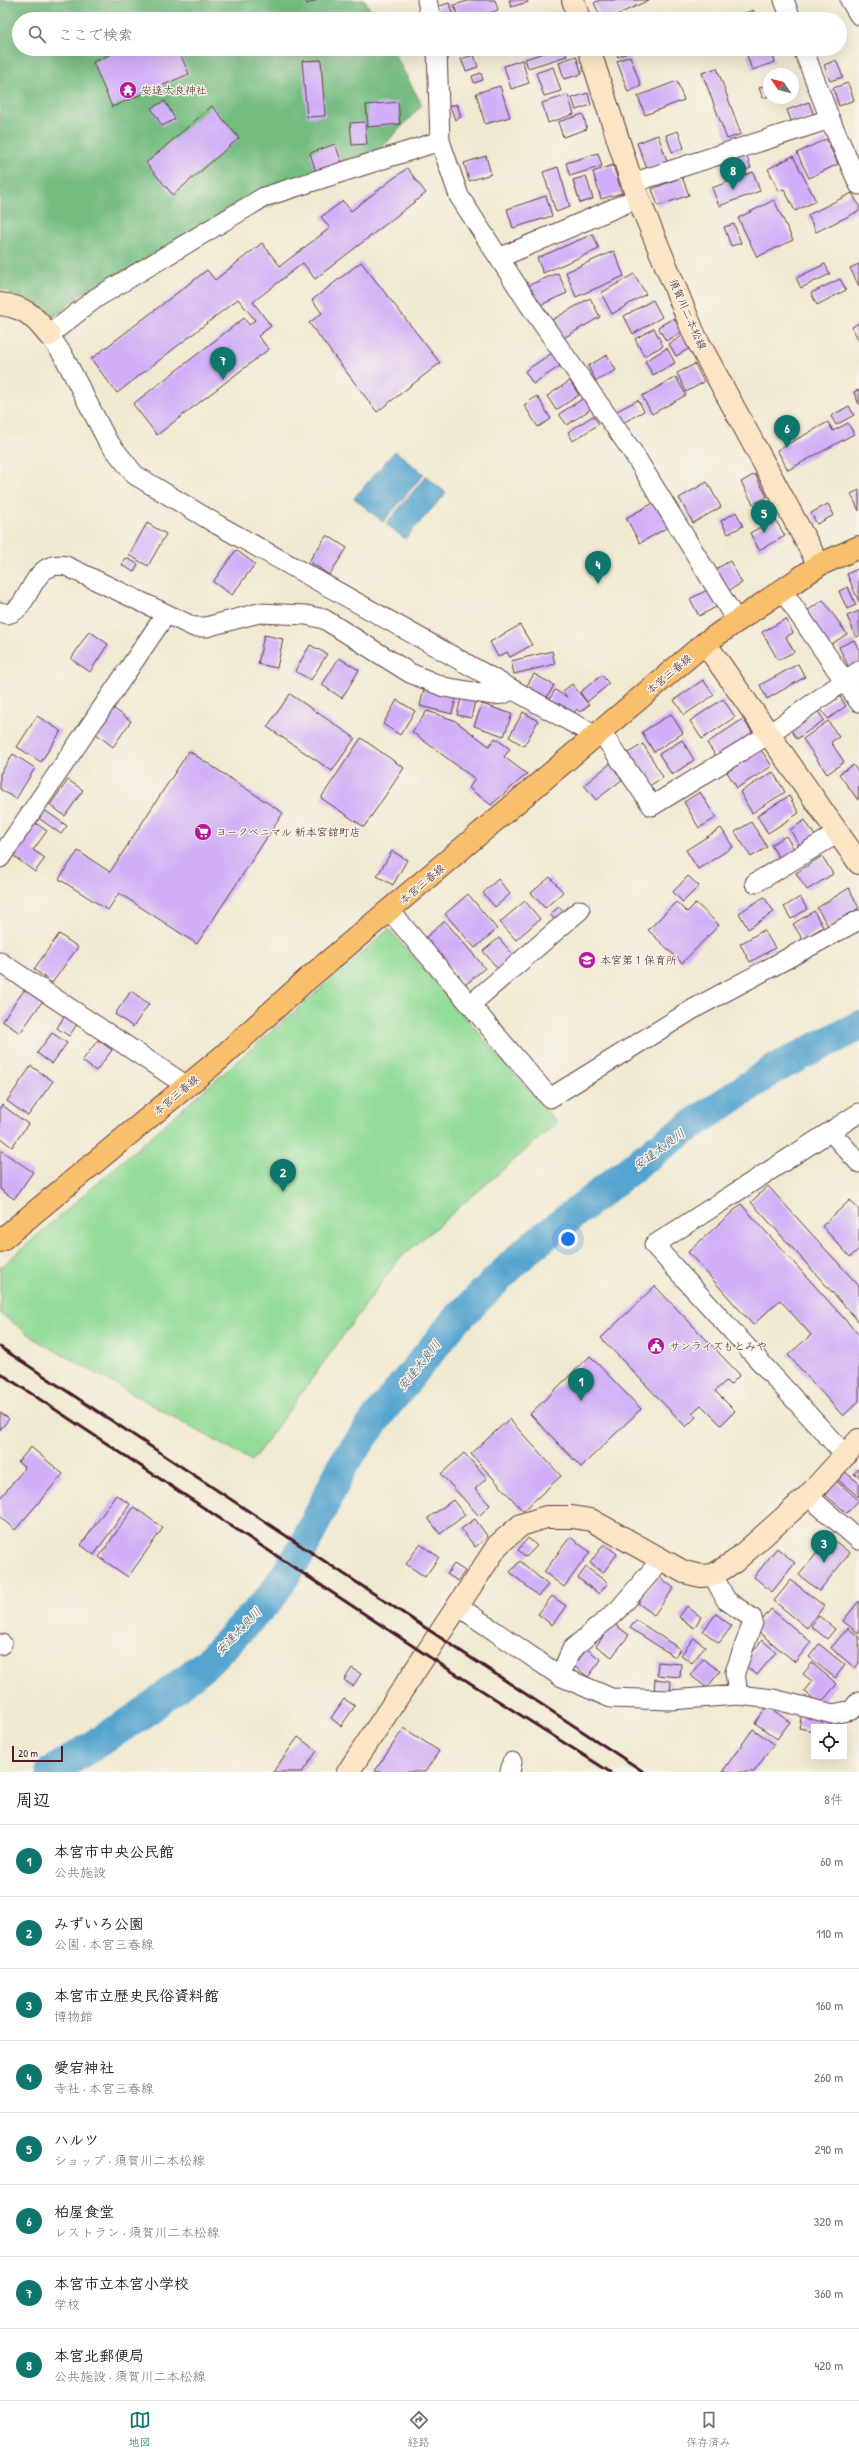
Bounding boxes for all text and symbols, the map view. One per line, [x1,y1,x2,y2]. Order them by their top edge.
search box [12,12,847,56]
icon: search [26,23,48,45]
text: ここで検索 [58,24,133,45]
north arrow [763,68,799,104]
temple icon: 安達太良神社 [118,80,138,100]
place label: 安達太良神社 [141,83,207,97]
pin: 8 [720,157,746,190]
street label: 須賀川二本松線 [666,276,710,352]
pin: 7 [210,347,236,380]
pin: 6 [774,415,800,448]
pin: 5 [751,500,777,533]
pin: 4 [585,551,611,584]
street label: 本宮三春線 [643,651,695,697]
supermarket icon: ヨークベニマル 新本宮舘町店 [193,822,213,842]
place label: ヨークベニマル 新本宮舘町店 [216,825,361,839]
street label: 本宮三春線 [396,861,448,907]
school or university icon: 本宮第１保育所 [577,950,597,970]
place label: 本宮第１保育所 [600,953,677,967]
street label: 本宮三春線 [150,1072,202,1118]
water label: 安達太良川 [630,1124,688,1174]
pin: 2 [270,1159,296,1192]
your location [558,1229,578,1249]
water label: 安達太良川 [394,1336,444,1394]
public building icon: サンライズもとみや [646,1336,666,1356]
place label: サンライズもとみや [669,1339,767,1353]
pin: 1 [568,1368,594,1401]
pin: 3 [811,1530,837,1563]
water label: 安達太良川 [211,1604,265,1658]
map controls [811,1724,847,1760]
button: locate [811,1724,847,1760]
scale bar [12,1744,63,1763]
text: 20 m [18,1746,38,1760]
text: 周辺 [16,1788,50,1811]
text: 8件 [824,1790,843,1808]
text: 本宮市中央公民館 [54,1841,174,1862]
text: 1 [27,1852,31,1870]
text: 60 m [820,1852,843,1870]
text: 公共施設 [54,1863,106,1881]
text: みずいろ公園 [54,1913,144,1934]
text: 2 [26,1924,32,1942]
text: 110 m [816,1924,843,1942]
text: 公園 · 本宮三春線 [54,1935,154,1953]
text: 本宮市立歴史民俗資料館 [54,1985,219,2006]
text: 3 [26,1996,32,2014]
text: 160 m [815,1996,843,2014]
text: 博物館 [54,2007,93,2025]
text: 愛宕神社 [54,2057,114,2078]
text: 4 [27,2068,31,2086]
text: 260 m [814,2068,843,2086]
text: 寺社 · 本宮三春線 [54,2079,154,2097]
text: ハルツ [54,2129,99,2150]
text: 5 [26,2140,32,2158]
text: 290 m [814,2140,843,2158]
text: ショップ · 須賀川二本松線 [54,2151,205,2169]
text: 柏屋食堂 [54,2201,114,2222]
text: 6 [26,2212,32,2230]
text: 320 m [813,2212,843,2230]
text: レストラン · 須賀川二本松線 [54,2223,220,2241]
text: 本宮市立本宮小学校 [54,2273,189,2294]
text: 7 [26,2284,32,2302]
text: 360 m [814,2284,843,2302]
text: 学校 [54,2295,80,2313]
text: 本宮北郵便局 [54,2345,144,2366]
text: 8 [26,2356,32,2374]
text: 420 m [814,2356,843,2374]
text: 公共施設 · 須賀川二本松線 [54,2367,206,2385]
tab: 地図 [129,2409,151,2449]
tab: 経路 [408,2409,430,2449]
tab: 保存済み [687,2409,731,2449]

